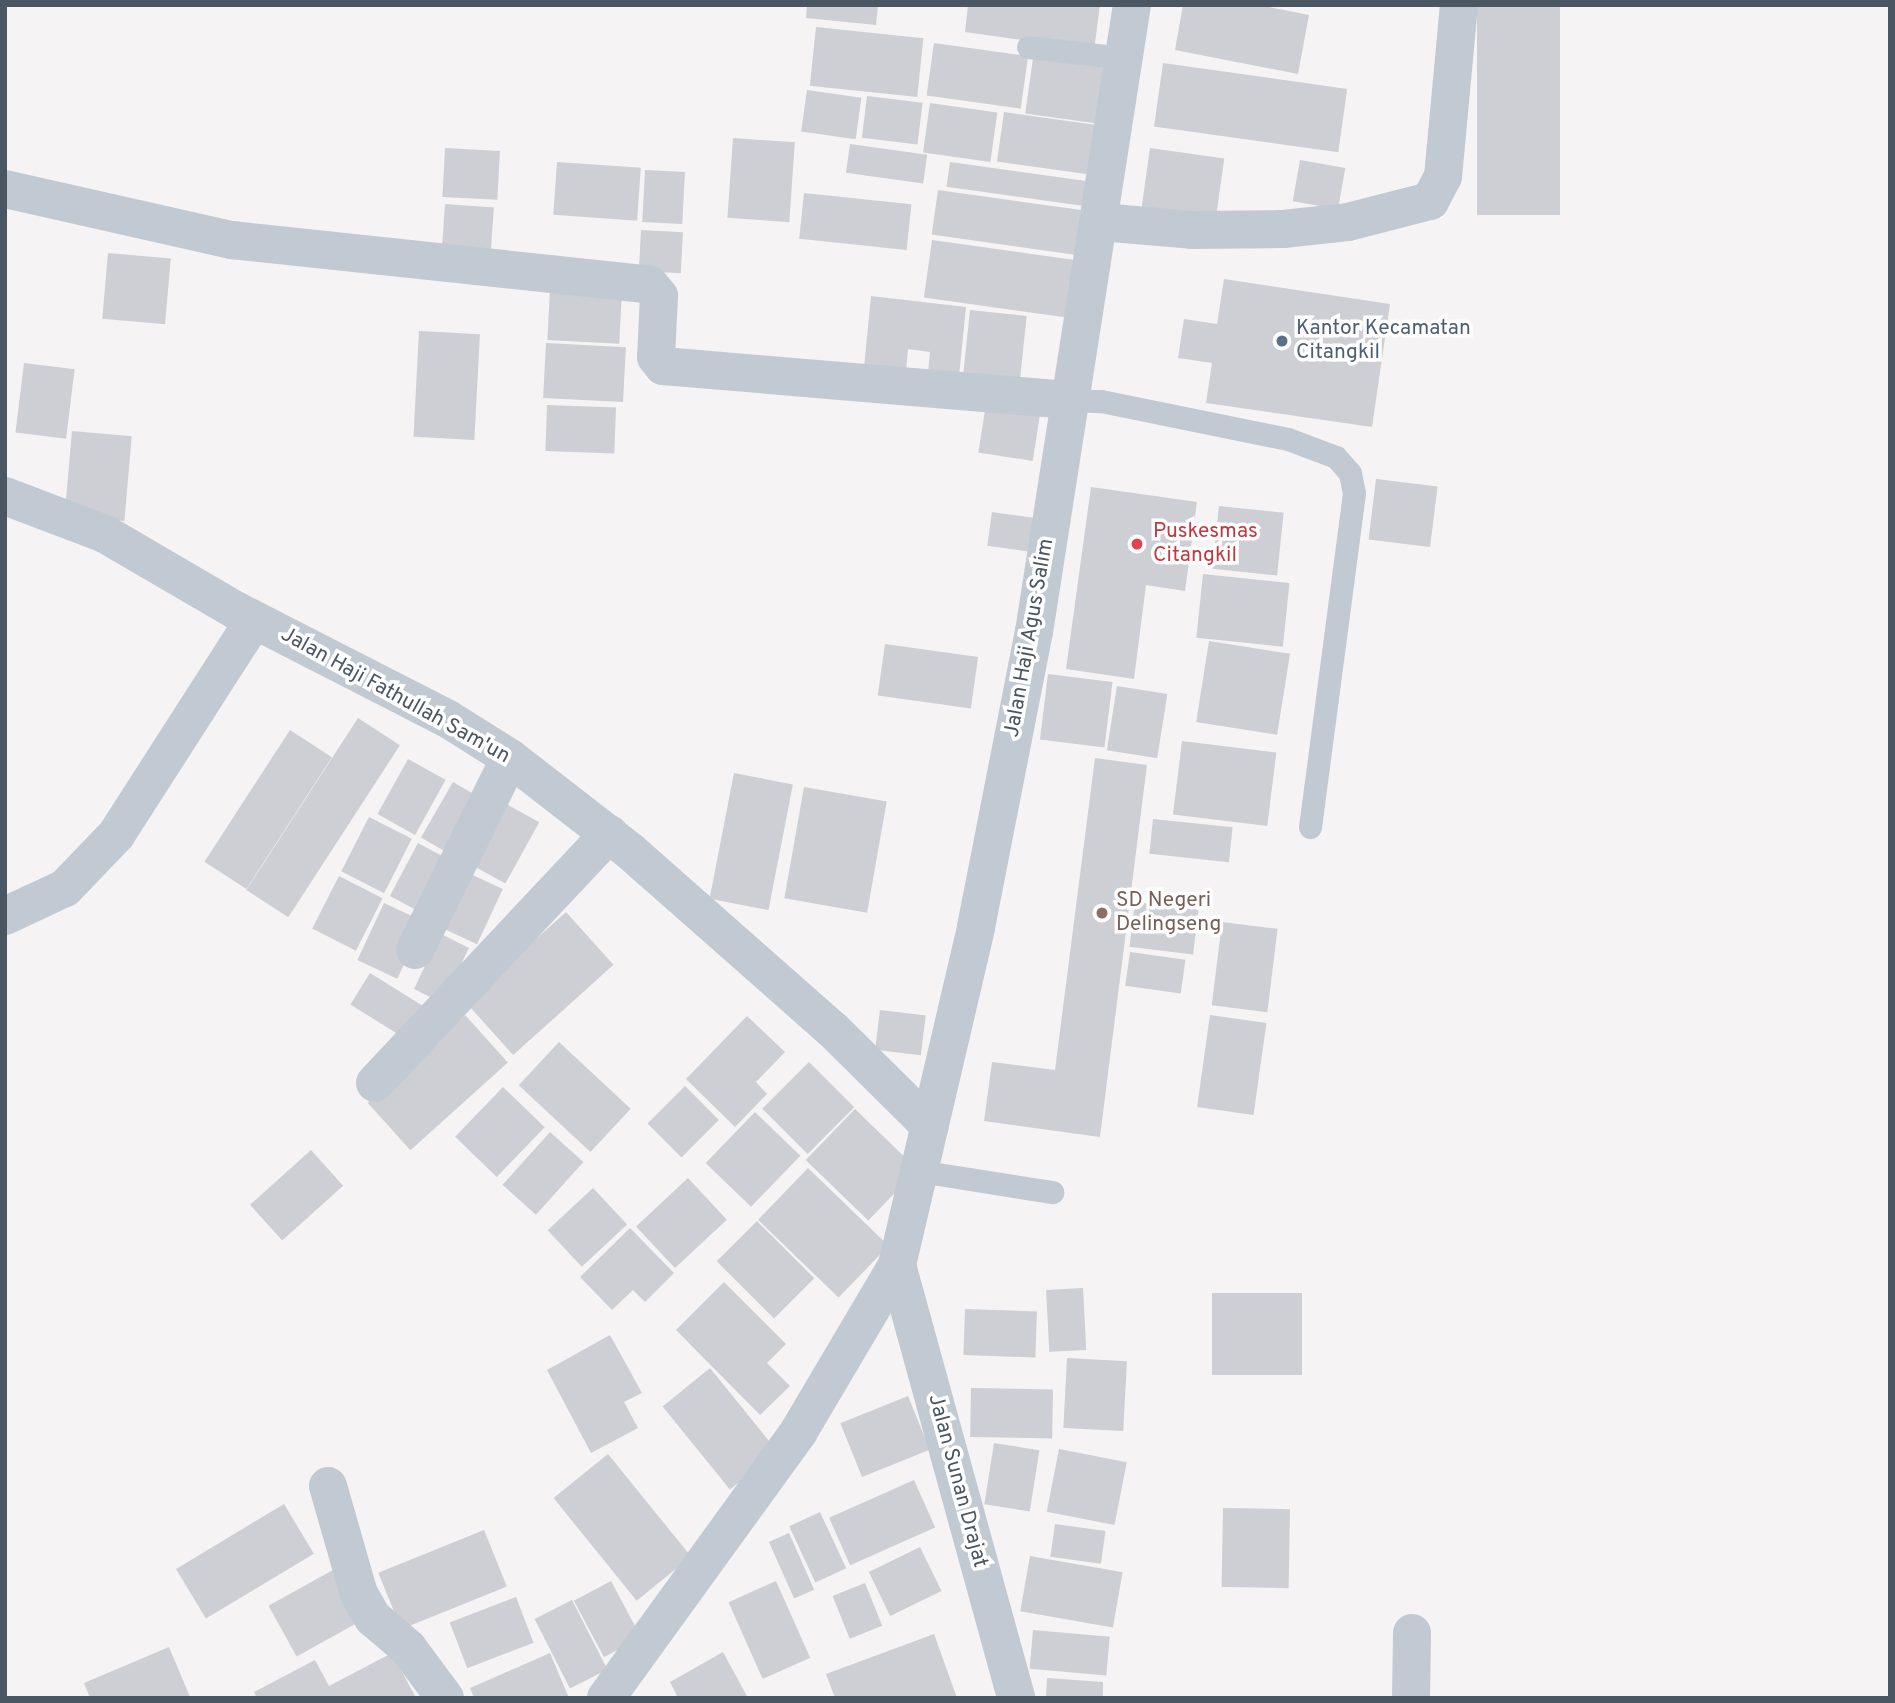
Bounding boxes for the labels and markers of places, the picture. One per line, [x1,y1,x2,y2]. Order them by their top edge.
place label: Kantor Kecamatan Citangkil [1296,316,1471,366]
marker: Kantor Kecamatan Citangkil [1274,333,1290,349]
place label: Puskesmas Citangkil [1153,519,1258,569]
marker: Puskesmas Citangkil [1127,534,1147,554]
place label: SD Negeri Delingseng [1116,888,1221,938]
marker: SD Negeri Delingseng [1094,905,1110,921]

